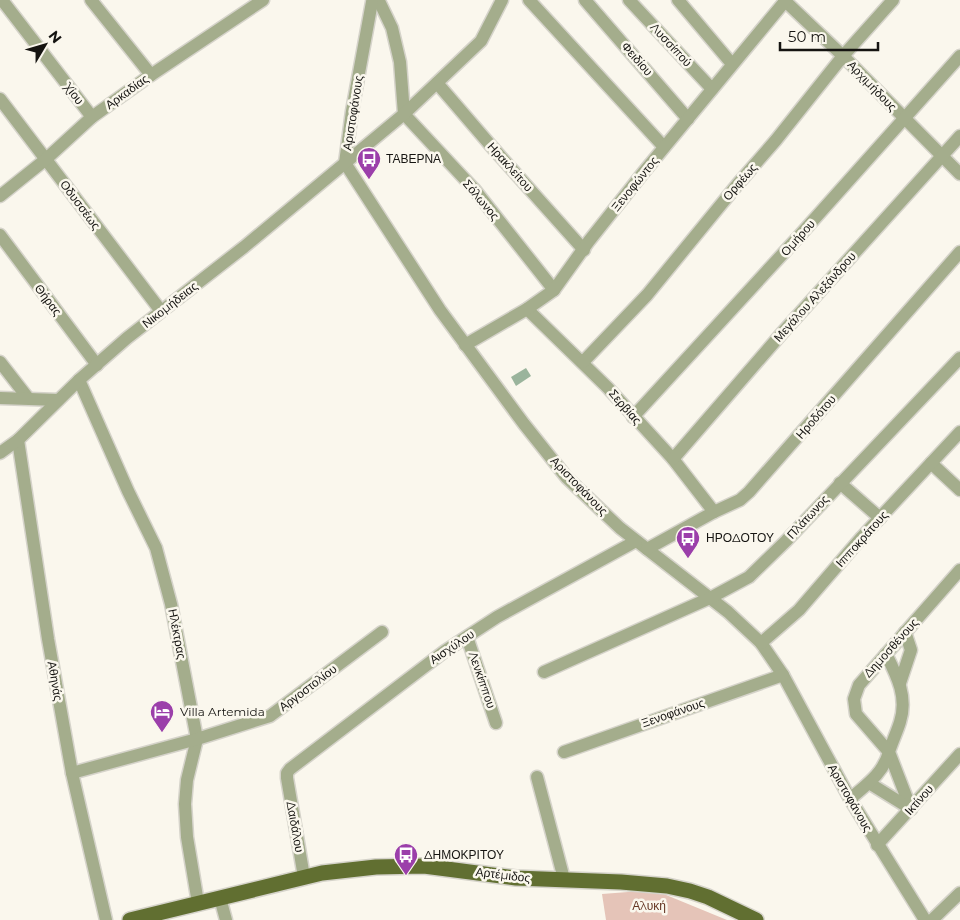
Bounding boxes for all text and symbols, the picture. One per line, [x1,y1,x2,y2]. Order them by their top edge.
north arrow [20,20,70,70]
street label: Λυσσίπού [647,20,695,70]
scale bar [780,20,878,52]
text: N [45,27,66,47]
text: 50 m [788,27,826,46]
street label: Φειδίου [619,39,656,79]
street label: Αρχιμήδους [845,57,900,114]
street label: Αρκαδίας [102,71,151,112]
street label: Αριστοφάνους [339,74,366,152]
street label: Χίου [60,79,87,107]
street label: Ηρακλείτου [484,139,536,194]
bus stop icon: ΤΑΒΕΡΝΑ [356,146,382,180]
place label: ΤΑΒΕΡΝΑ [386,151,441,166]
street label: Ξενοφώντος [608,153,661,214]
street label: Ορφέως [719,160,760,203]
street label: Σόλωνος [460,176,503,223]
street label: Οδυσσέως [57,177,104,233]
street label: Ομήρου [777,216,818,259]
street label: Μεγάλου Αλεξάνδρου [770,249,859,345]
street label: Νικομήδειας [139,278,201,331]
street label: Θήρας [32,281,65,319]
street label: Σερβίας [606,386,645,428]
street label: Ηροδότου [793,392,839,442]
street label: Αριστοφάνους [548,453,611,518]
street label: Πλάτωνος [784,491,832,542]
street label: Ιπποκράτους [832,507,891,570]
bus stop icon: ΗΡΟΔΟΤΟΥ [675,525,701,559]
place label: ΗΡΟΔΟΤΟΥ [706,530,774,545]
street label: Ηλέκτρας [165,608,190,660]
street label: Δημοσθένους [860,615,921,680]
street label: Αισχύλου [426,626,477,667]
street label: Λενκίππου [466,650,499,710]
street label: Αθηνάς [45,660,66,702]
street label: Αργοστολίου [276,661,340,714]
street label: Ξενοφάνους [639,695,706,730]
hotel icon: Villa Artemida [149,699,175,733]
place label: Villa Artemida [180,704,265,719]
street label: Αριστοφάνους [825,761,876,835]
street label: Ικτίνου [901,781,936,818]
street label: Δαιδάλου [284,800,307,854]
bus stop icon: ΔΗΜΟΚΡΙΤΟΥ [393,842,419,876]
place label: ΔΗΜΟΚΡΙΤΟΥ [424,847,504,862]
street label: Αρτέμιδος [475,864,531,885]
park label: Αλυκή [632,898,666,913]

